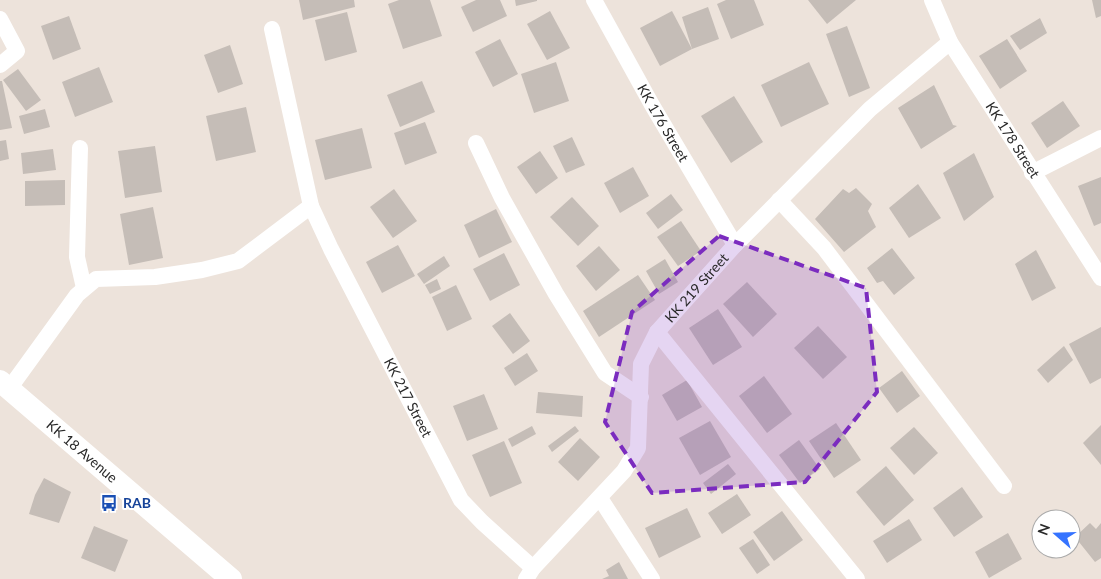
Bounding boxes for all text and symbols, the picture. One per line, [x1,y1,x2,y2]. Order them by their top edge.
street label: KK 176 Street [634,81,693,165]
street label: KK 178 Street [982,98,1044,181]
street label: KK 219 Street [661,250,732,326]
street label: KK 217 Street [381,355,436,440]
street label: KK 18 Avenue [43,416,121,486]
bus stop icon: RAB [99,493,119,513]
place label: RAB [123,494,151,511]
north arrow [1031,509,1081,559]
text: N [1033,521,1053,537]

